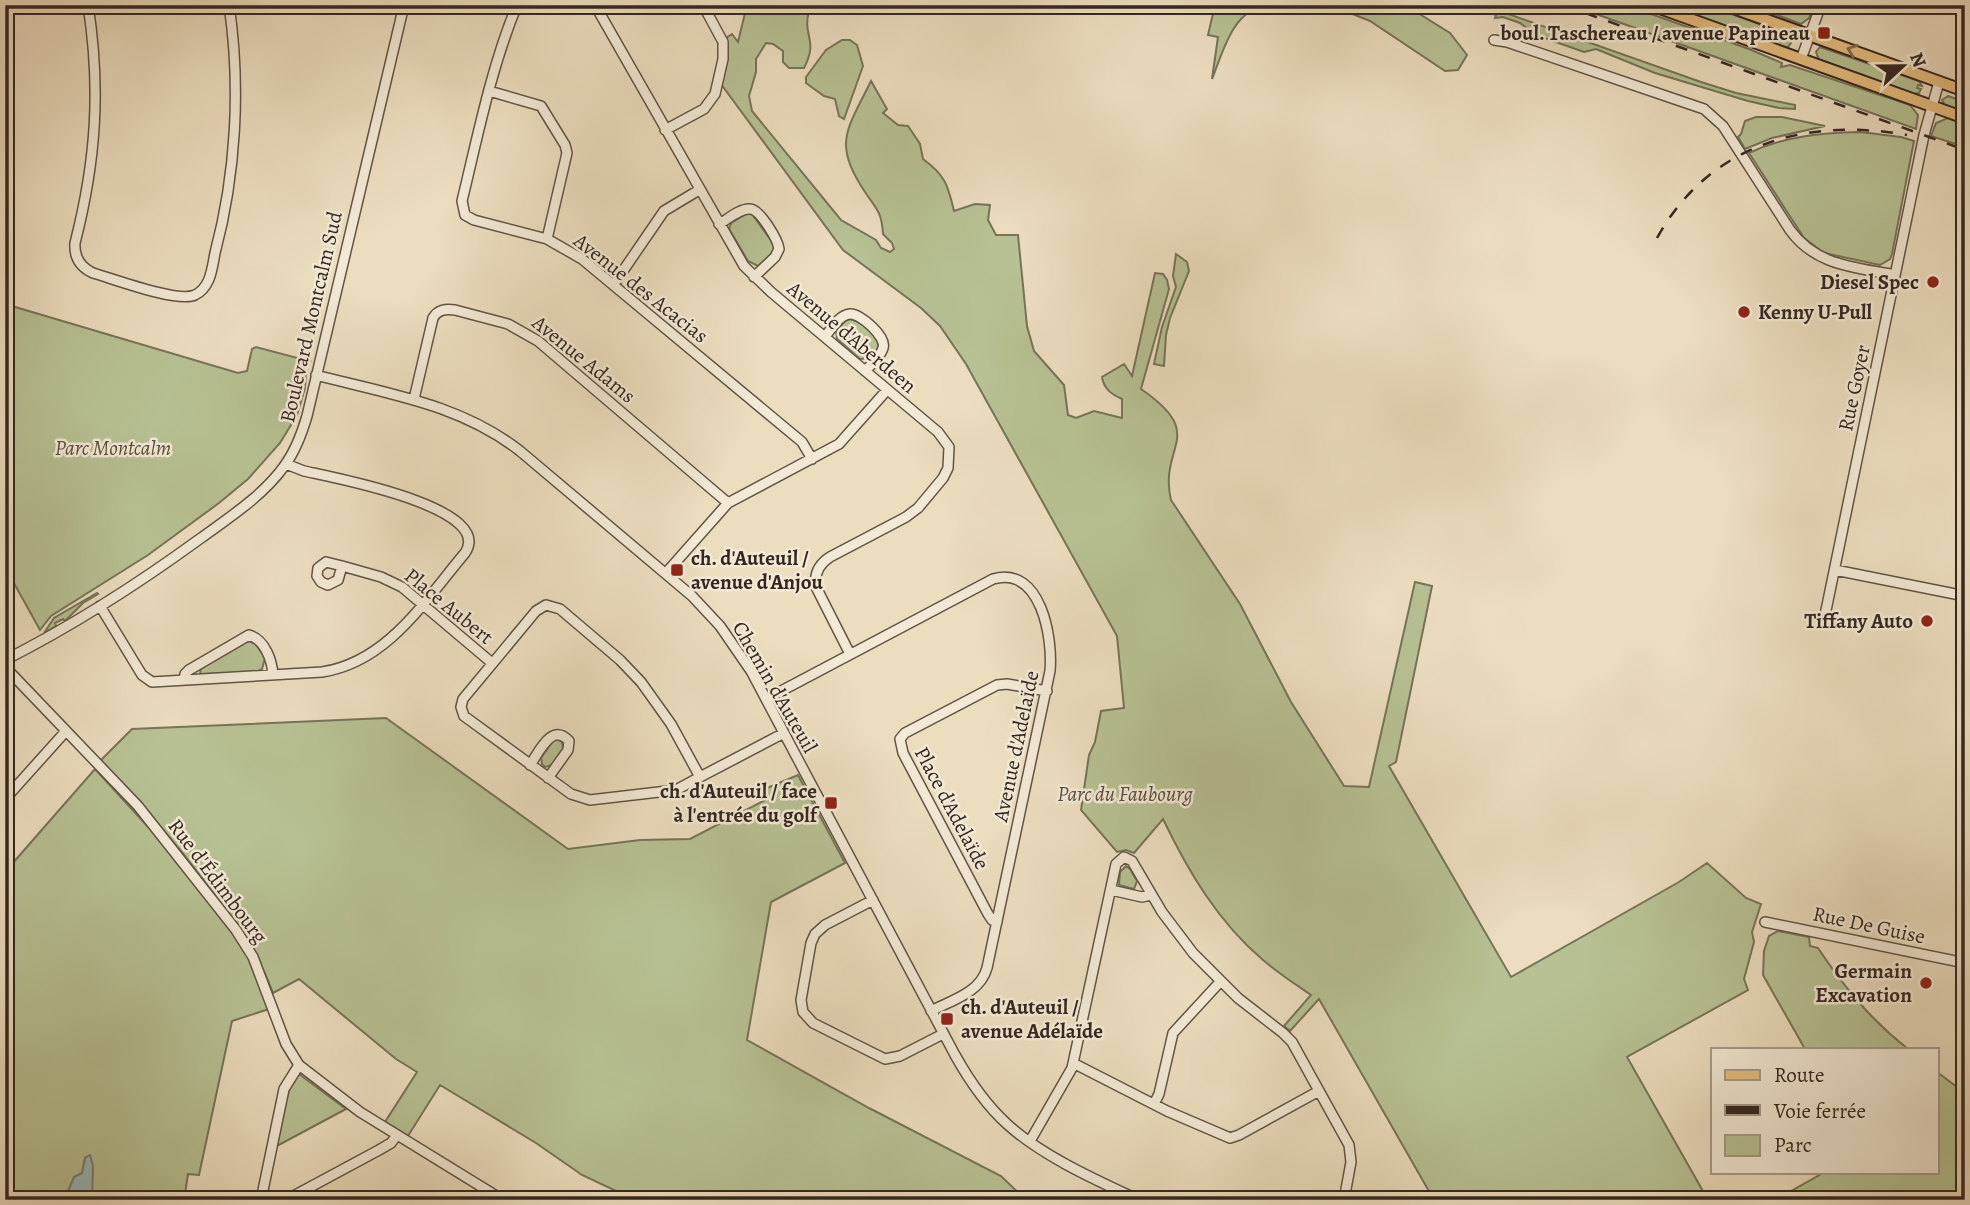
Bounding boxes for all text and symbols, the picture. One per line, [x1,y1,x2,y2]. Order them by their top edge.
place label: boul. Taschereau / avenue Papineau [1500,19,1811,47]
marker: boul. Taschereau / avenue Papineau [1816,25,1832,41]
north arrow [1868,32,1938,102]
one-way arrow [1847,45,1859,59]
text: N [1903,49,1933,71]
street label: Boulevard Montcalm Sud [273,208,349,425]
street label: Avenue des Acacias [567,226,714,349]
place label: Diesel Spec [1820,268,1919,296]
street label: Avenue d'Aberdeen [781,274,923,399]
marker: Diesel Spec [1925,274,1941,290]
place label: Kenny U-Pull [1758,298,1873,326]
marker: Kenny U-Pull [1736,304,1752,320]
street label: Avenue Adams [526,308,642,409]
street label: Rue Goyer [1831,342,1877,434]
park label: Parc Montcalm [55,434,171,462]
place label: ch. d'Auteuil / avenue d'Anjou [691,544,824,596]
street label: Place Aubert [399,561,499,651]
marker: ch. d'Auteuil / avenue d'Anjou [669,562,685,578]
place label: Tiffany Auto [1804,607,1913,635]
marker: Tiffany Auto [1919,613,1935,629]
street label: Chemin d'Auteuil [726,616,824,758]
street label: Avenue d'Adelaïde [986,668,1046,825]
street label: Place d'Adelaïde [908,742,996,874]
place label: ch. d'Auteuil / face à l'entrée du golf [660,777,820,829]
park label: Parc du Faubourg [1057,780,1193,808]
marker: ch. d'Auteuil / face à l'entrée du golf [823,795,839,811]
street label: Rue d'Édimbourg [162,813,275,950]
street label: Rue De Guise [1810,899,1928,951]
place label: Germain Excavation [1815,957,1912,1009]
marker: Germain Excavation [1918,975,1934,991]
place label: ch. d'Auteuil / avenue Adélaïde [961,993,1103,1045]
marker: ch. d'Auteuil / avenue Adélaïde [939,1011,955,1027]
legend [1711,1048,1938,1174]
text: Route [1774,1061,1824,1089]
text: Voie ferrée [1773,1097,1866,1125]
text: Parc [1774,1131,1812,1159]

